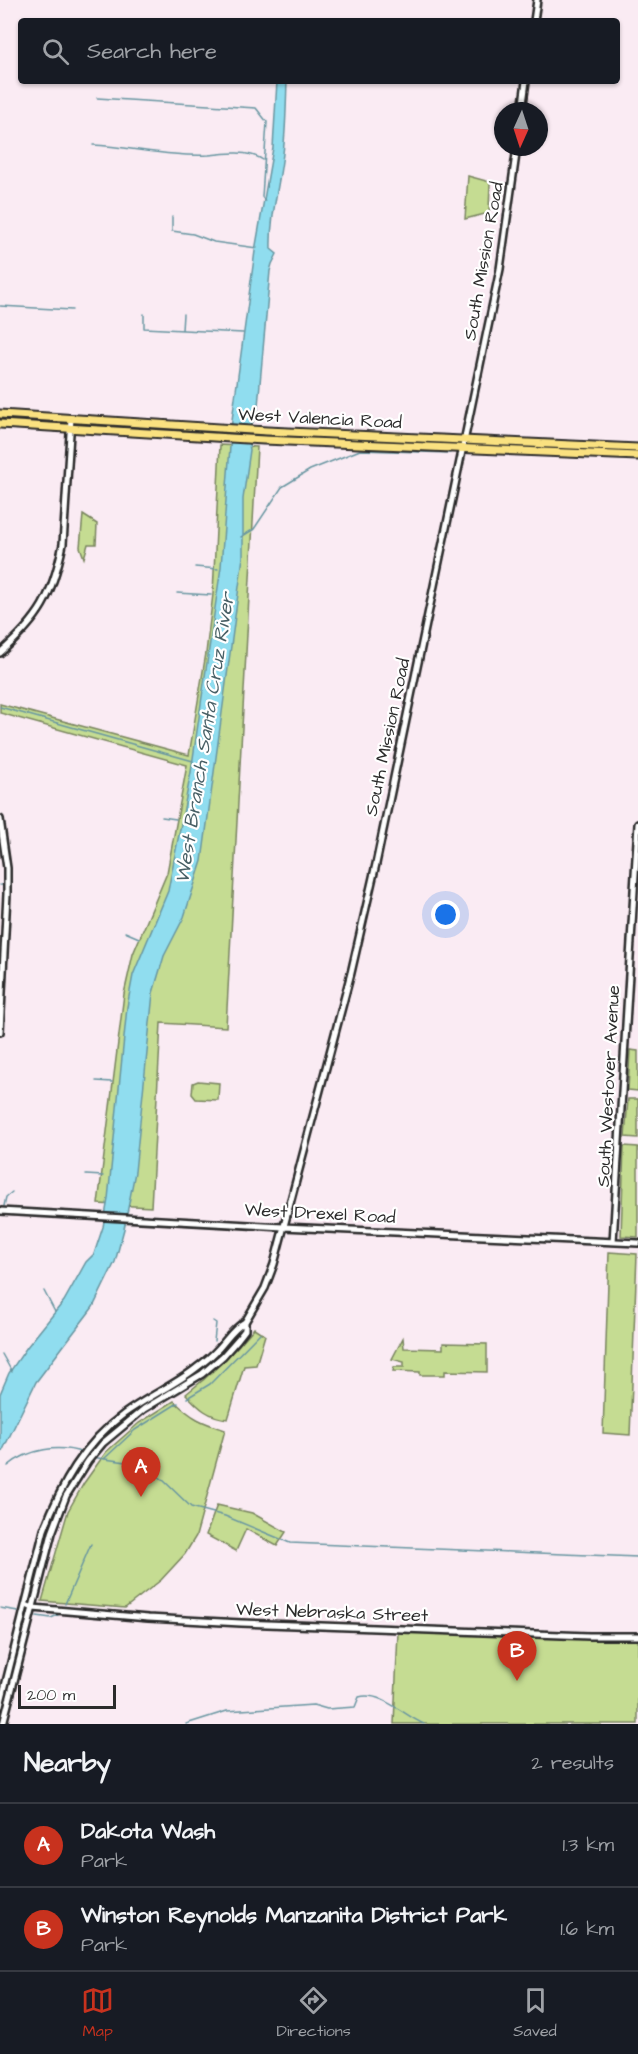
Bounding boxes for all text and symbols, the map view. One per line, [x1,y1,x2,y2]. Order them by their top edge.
search box [18,18,620,84]
icon: search [39,35,72,68]
text: Search here [87,36,217,67]
north arrow [494,102,548,156]
street label: South Mission Road [457,180,510,342]
street label: West Valencia Road [237,402,403,435]
water label: West Branch Santa Cruz River [168,589,242,885]
street label: South Mission Road [359,656,416,818]
your location [431,900,460,929]
street label: South Westover Avenue [591,984,626,1188]
street label: West Drexel Road [244,1197,396,1230]
pin: A [122,1448,160,1497]
street label: West Nebraska Street [235,1597,429,1628]
pin: B [498,1632,536,1681]
scale bar [18,1682,116,1710]
text: 200 m [27,1684,75,1706]
text: Nearby [24,1745,111,1781]
text: 2 results [531,1749,614,1777]
text: Dakota Wash [81,1816,215,1847]
text: A [37,1831,50,1859]
text: 1.3 km [563,1831,614,1859]
text: Park [81,1847,127,1875]
text: Winston Reynolds Manzanita District Park [81,1900,507,1931]
text: B [36,1915,51,1943]
text: 1.6 km [560,1915,614,1943]
text: Park [81,1931,127,1959]
tab: Map [81,1984,114,2042]
tab: Directions [277,1984,351,2042]
tab: Saved [513,1984,557,2042]

